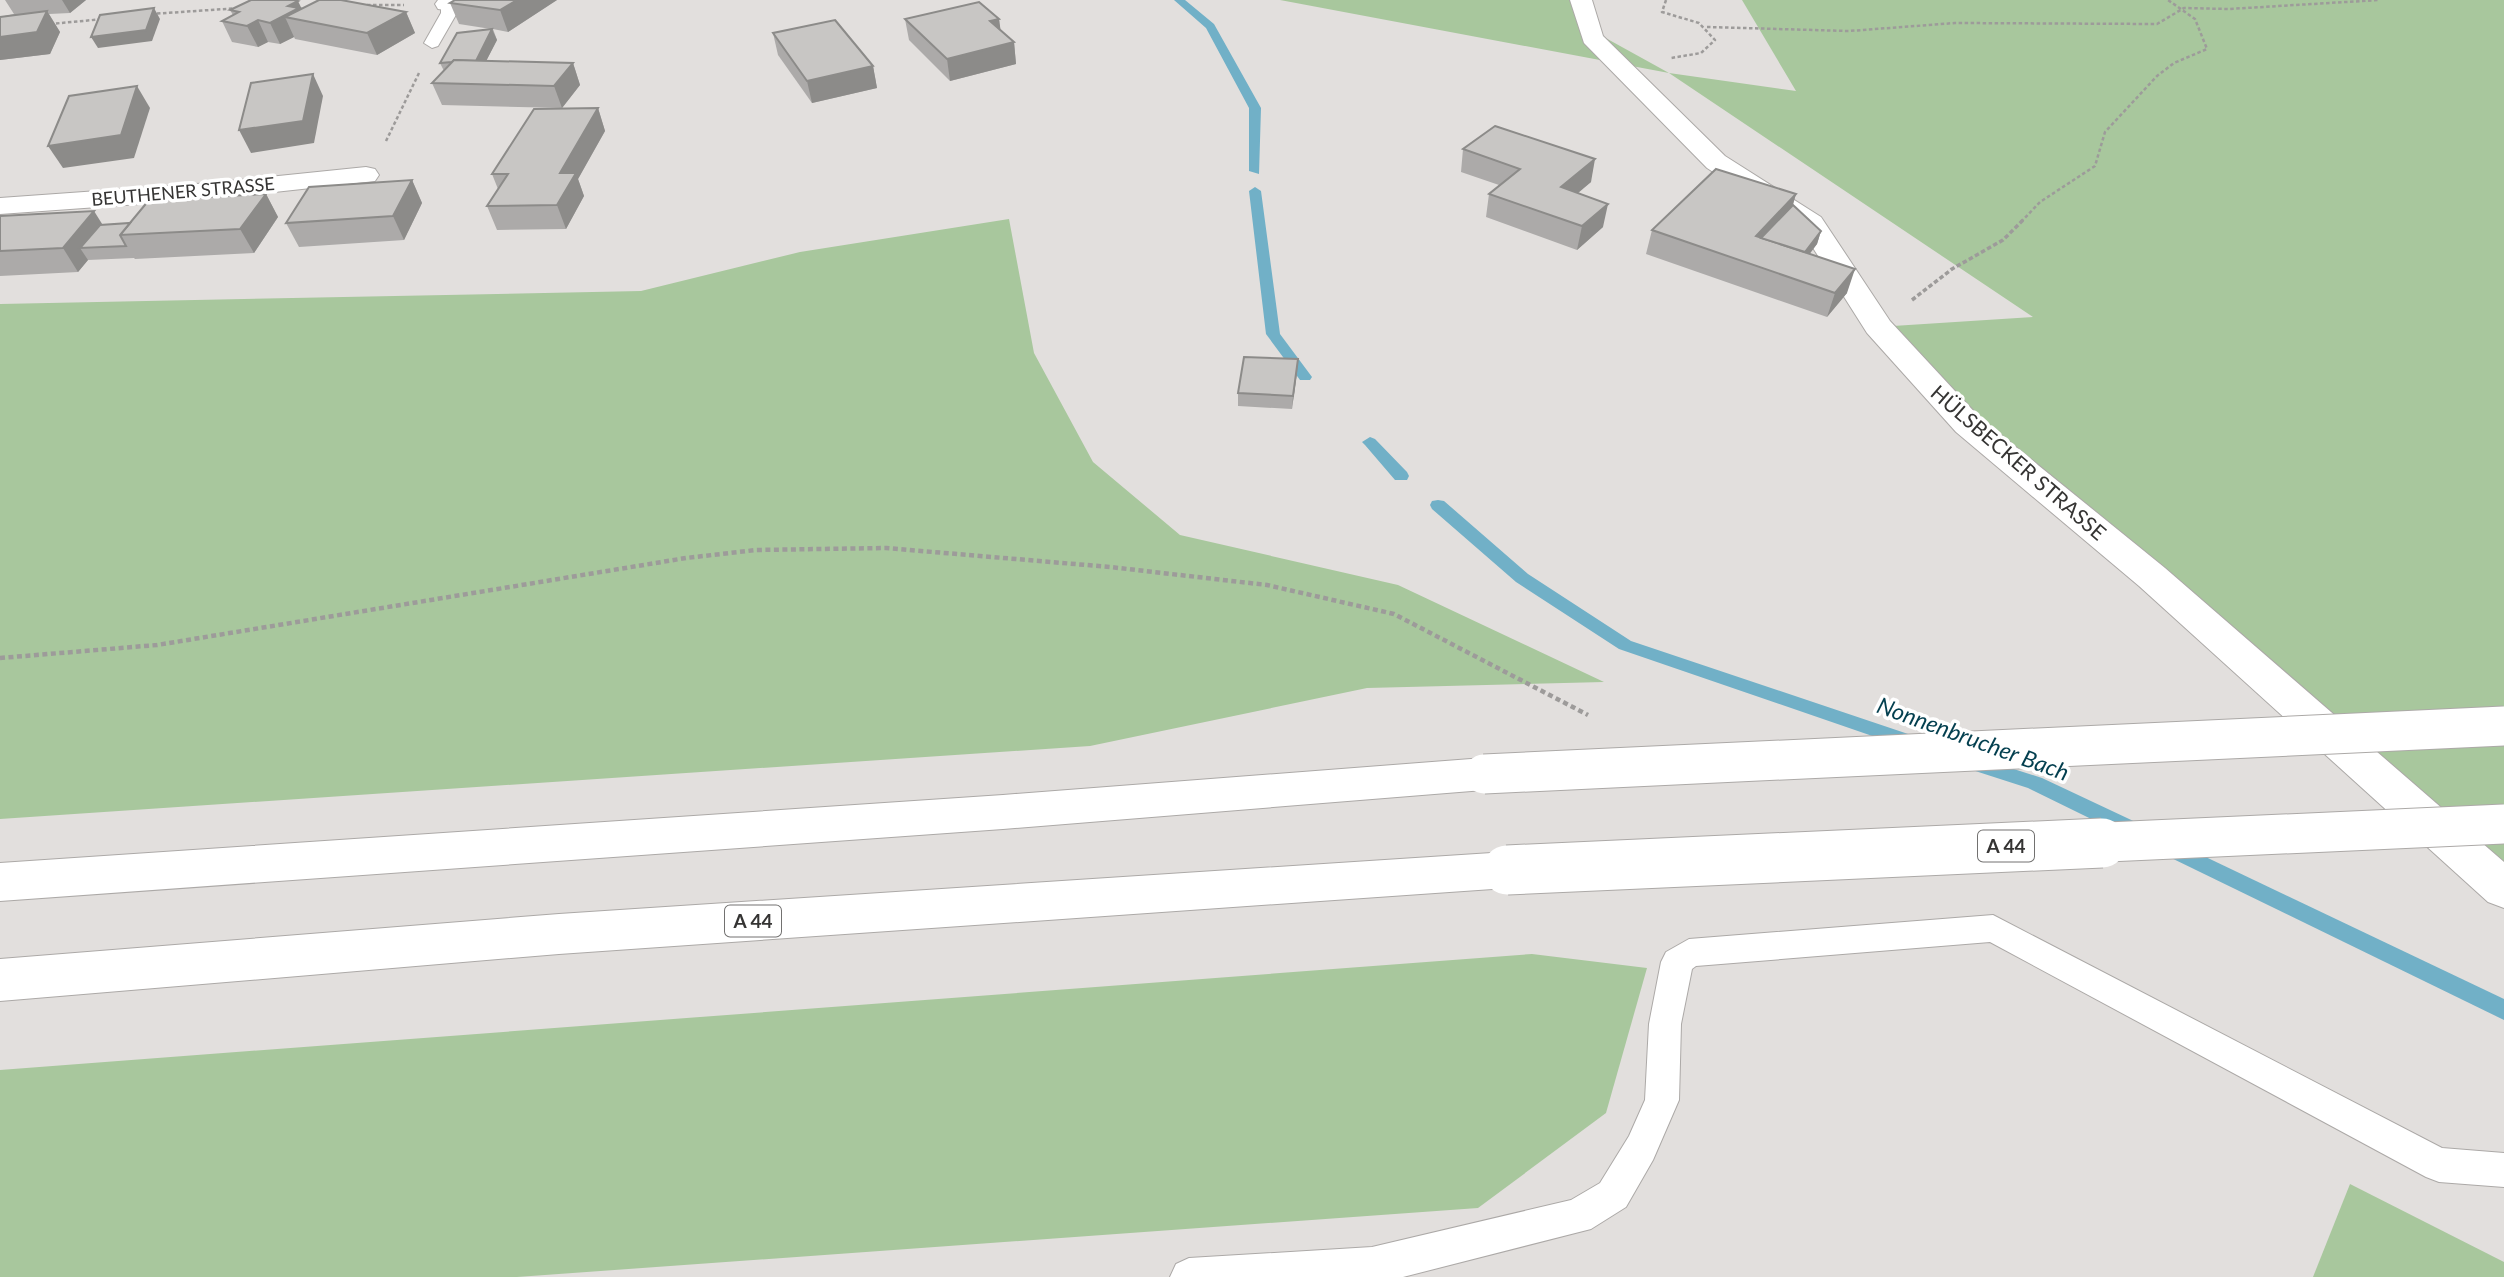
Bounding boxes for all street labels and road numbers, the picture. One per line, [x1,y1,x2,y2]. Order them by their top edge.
street label: BEUTHENER STRASSE [90,172,275,210]
street label: HÜLSBECKER STRASSE [1926,379,2112,545]
road number: A 44 [1978,831,2034,862]
road number: A 44 [725,906,781,937]

